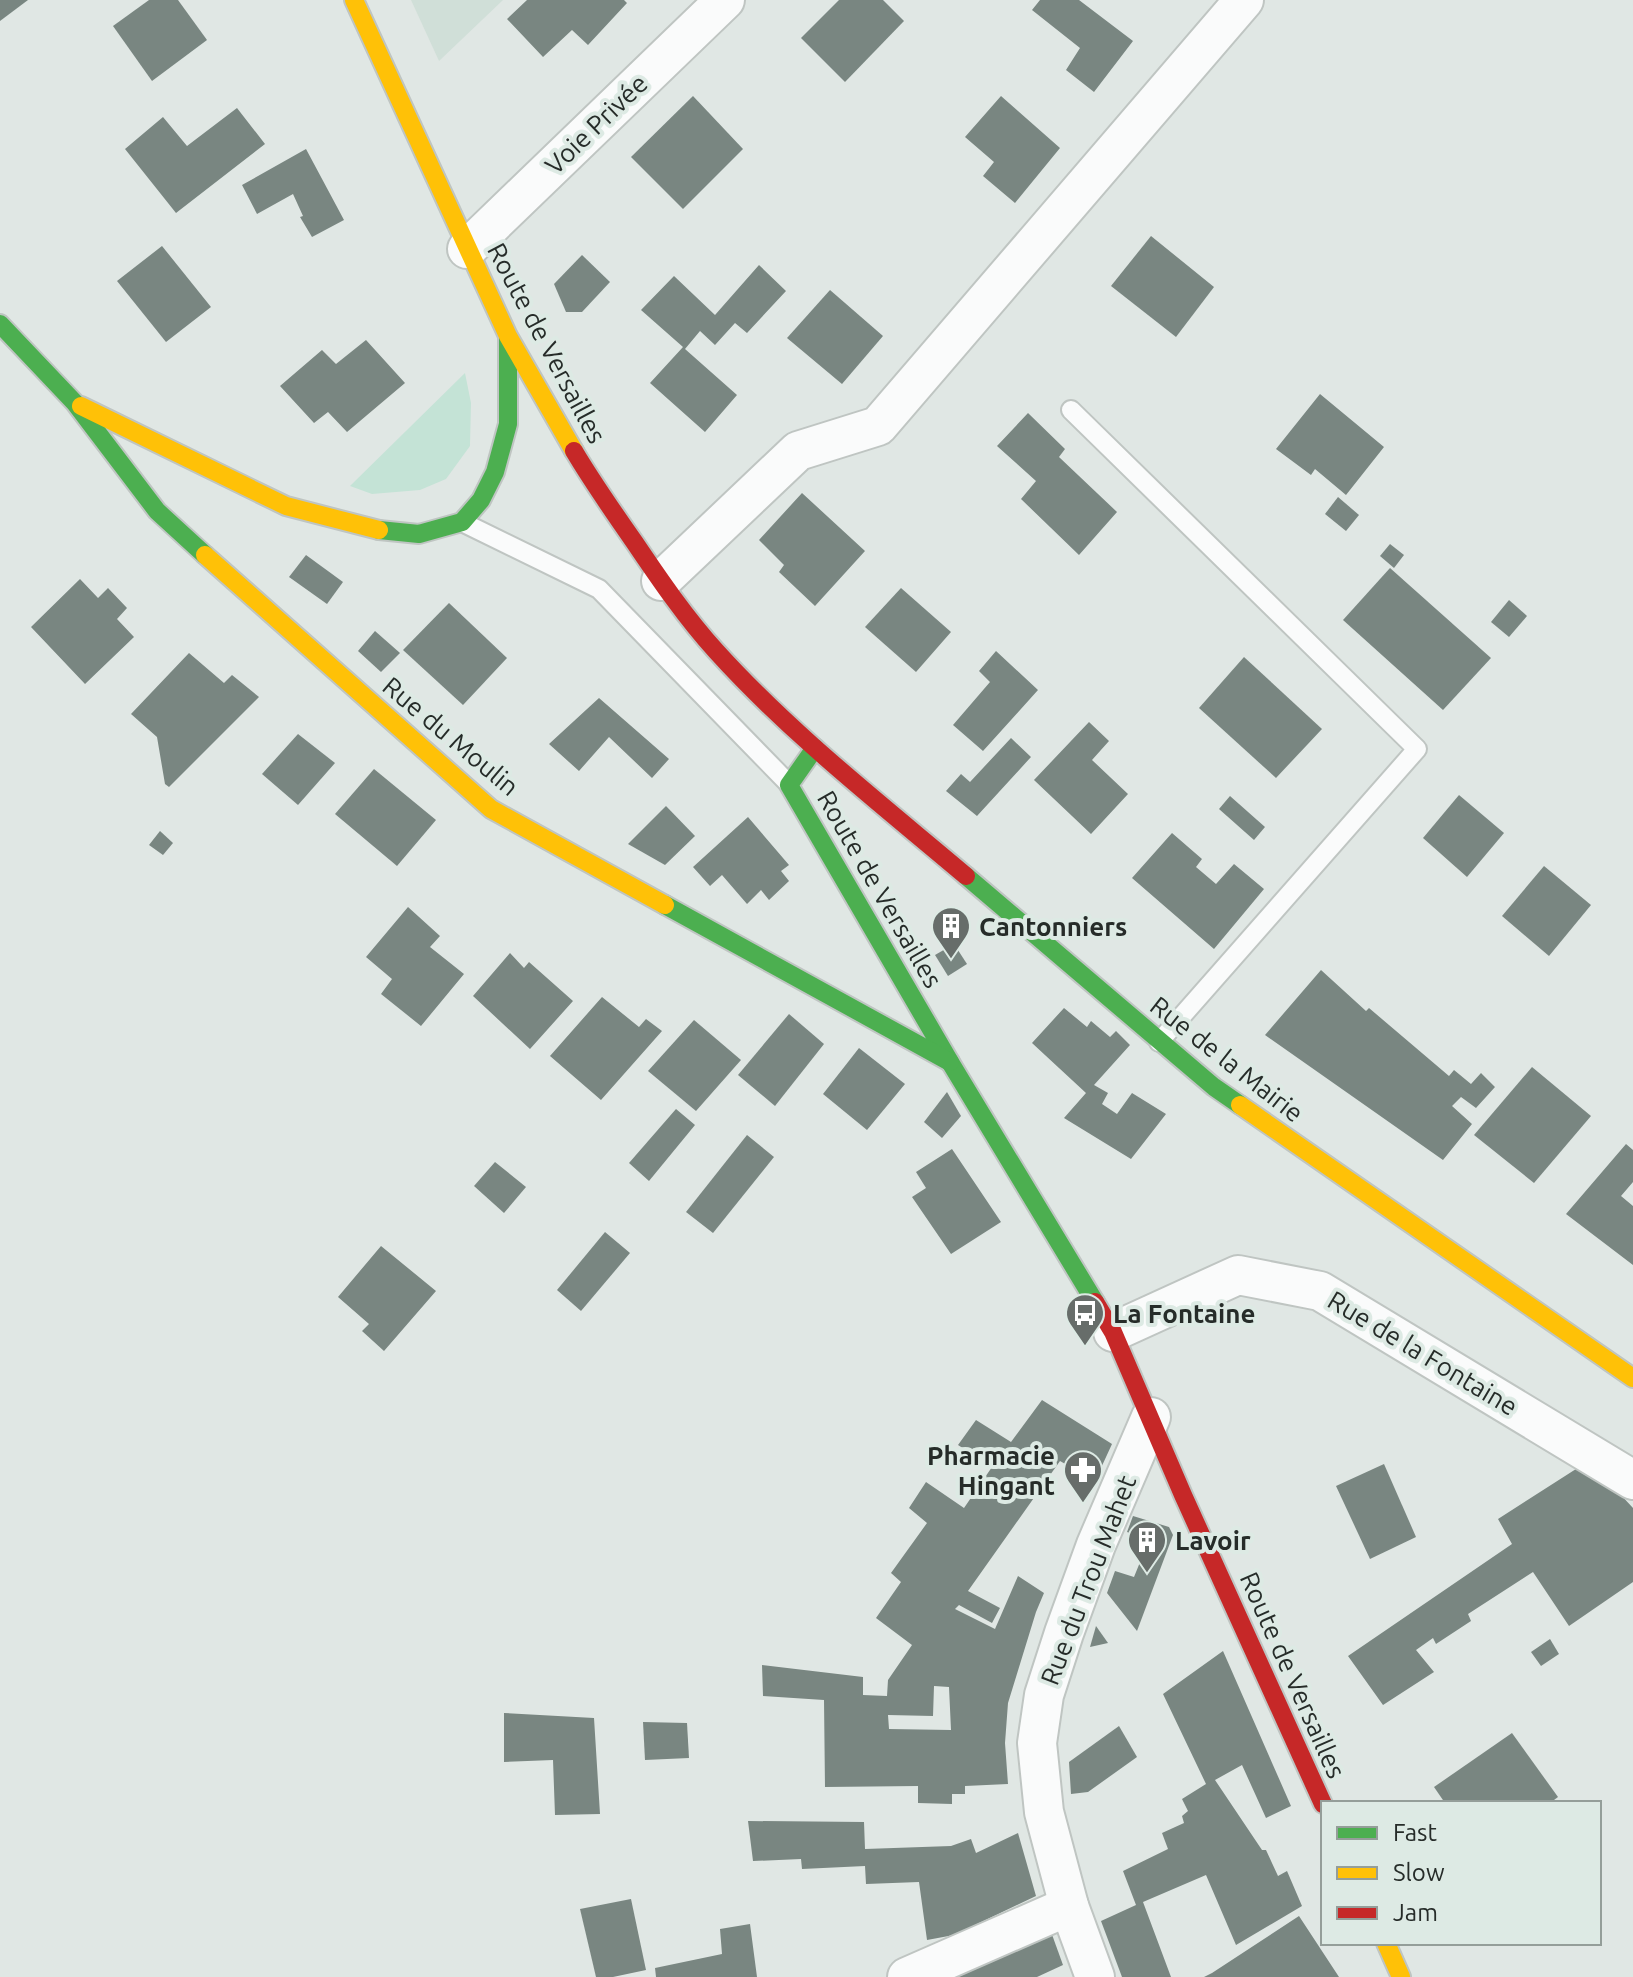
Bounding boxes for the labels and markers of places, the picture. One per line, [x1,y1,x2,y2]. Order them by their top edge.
building icon: Cantonniers [930,905,972,960]
place label: Cantonniers [979,912,1127,941]
bus stop icon: La Fontaine [1064,1292,1106,1347]
place label: La Fontaine [1113,1299,1255,1328]
place label: Pharmacie Hingant [927,1441,1055,1500]
pharmacy icon: Pharmacie Hingant [1062,1449,1104,1504]
building icon: Lavoir [1126,1519,1168,1574]
place label: Lavoir [1175,1526,1251,1555]

